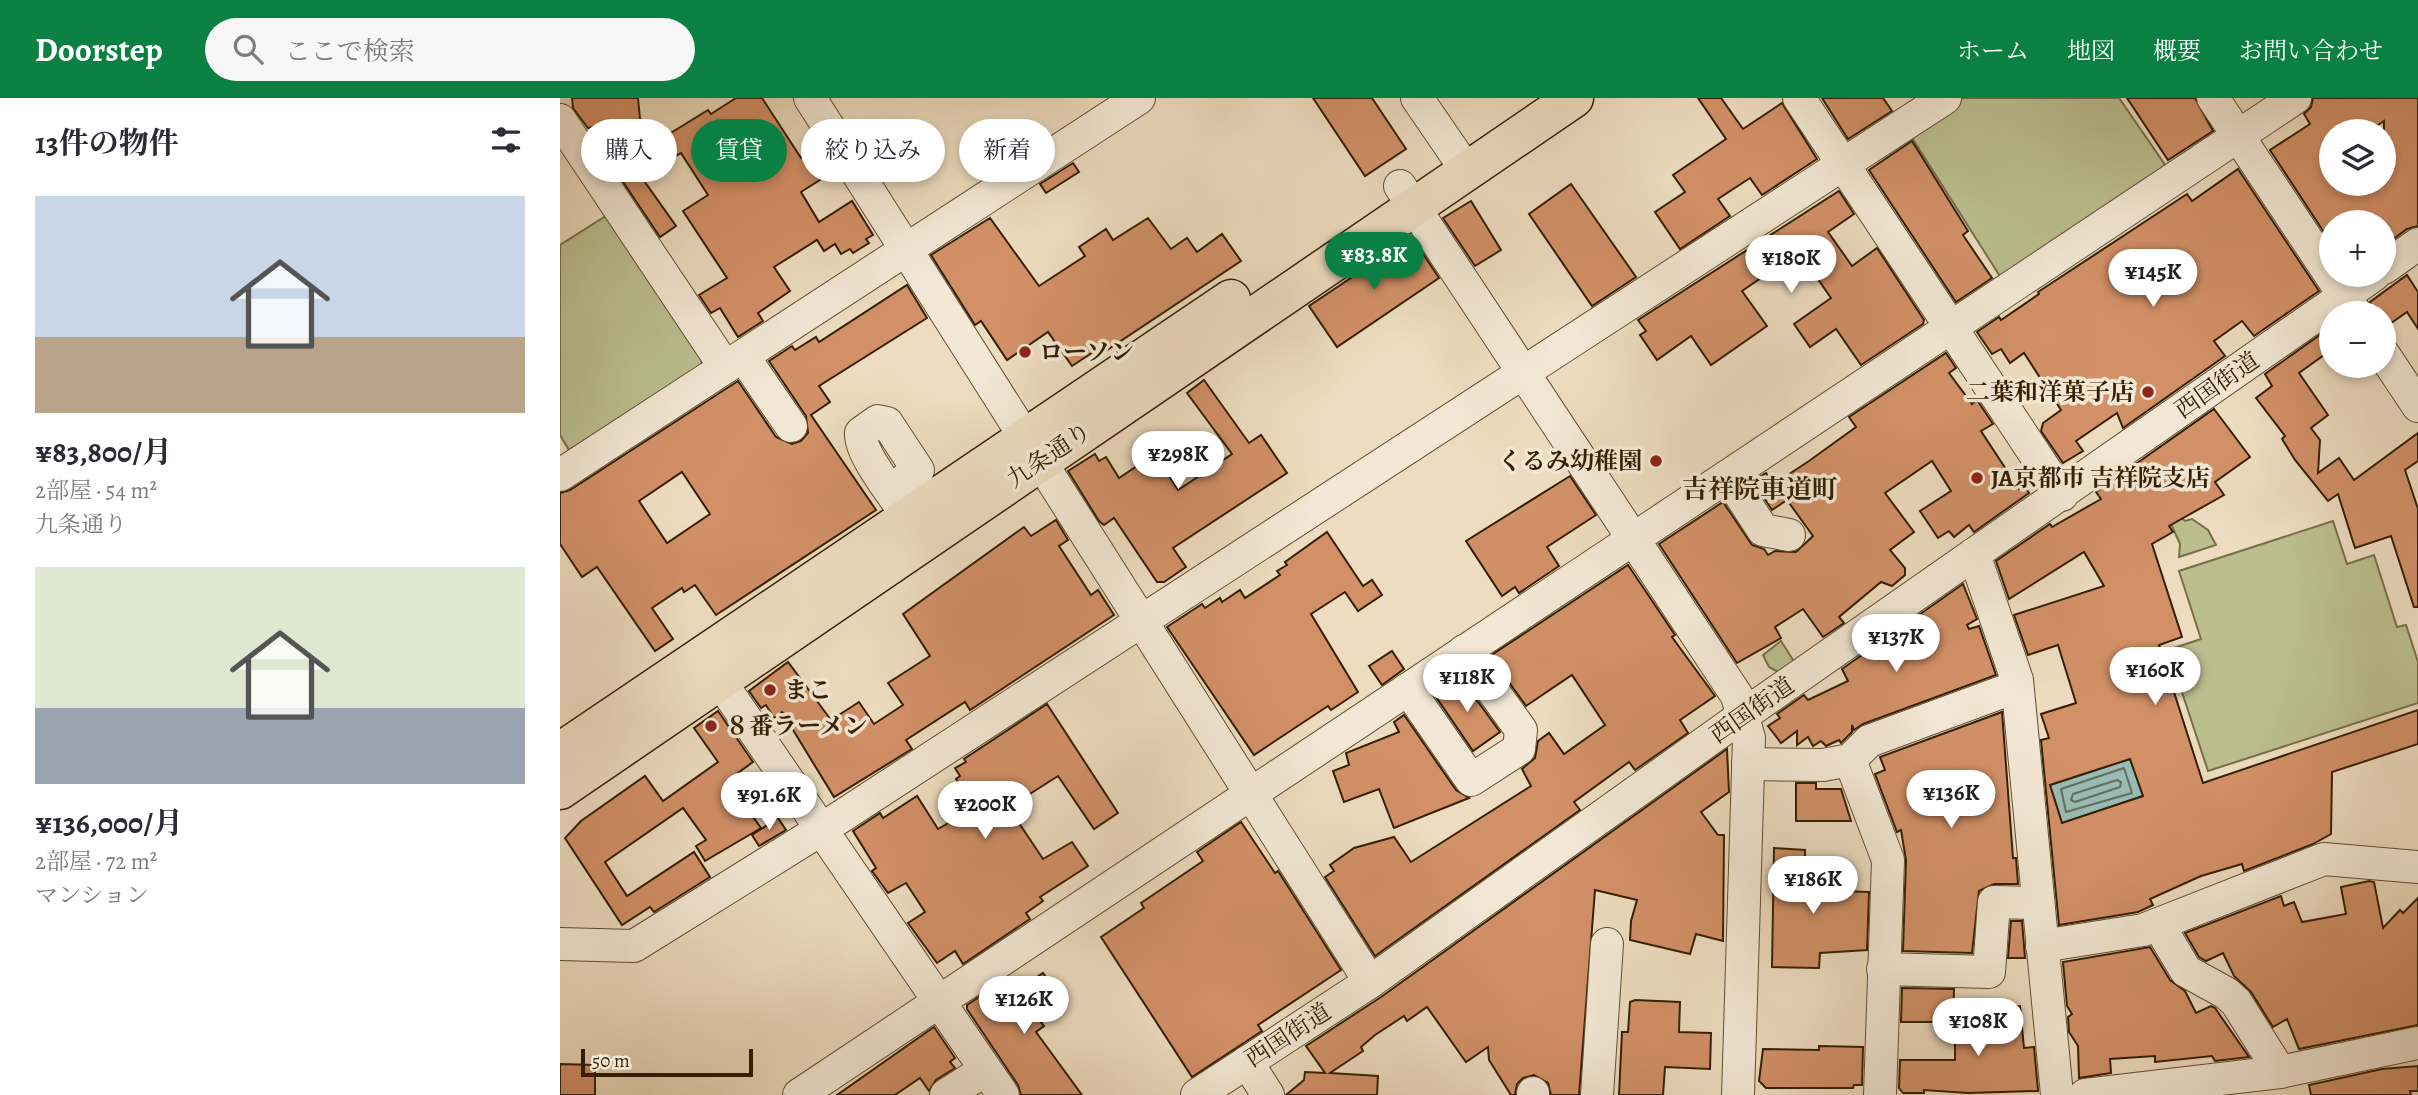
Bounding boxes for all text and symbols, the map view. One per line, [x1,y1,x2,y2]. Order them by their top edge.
search box [205,18,695,81]
text: Doorstep [35,27,163,72]
icon: search [229,30,267,68]
text: ここで検索 [285,34,415,69]
text: ホーム [1957,35,2029,67]
text: 地図 [2067,35,2115,67]
text: 概要 [2153,35,2201,67]
text: お問い合わせ [2239,35,2383,67]
chip: 購入 [581,119,677,182]
chip: 賃貸 [691,119,787,182]
chip: 絞り込み [801,119,945,182]
chip: 新着 [959,119,1055,182]
map controls [2319,119,2396,378]
button: layers [2319,119,2396,196]
icon: filters [487,121,525,159]
text: 13件の物件 [35,123,179,163]
button: + [2319,210,2396,287]
pin: ¥83.8K [1317,232,1431,292]
pin: ¥180K [1742,236,1840,295]
text: ¥83.8K [1341,239,1407,270]
icon: home [217,241,343,367]
text: ¥180K [1761,242,1821,273]
pin: ¥145K [2104,250,2202,309]
text: ¥145K [2124,256,2182,287]
button: − [2319,301,2396,378]
place label: ローソン [1039,336,1134,368]
marker: ローソン [1017,344,1033,360]
street label: 西国街道 [2169,344,2265,426]
place label: 二葉和洋菓子店 [1966,376,2134,408]
marker: 二葉和洋菓子店 [2140,384,2156,400]
street label: 九条通り [1000,415,1098,495]
text: ¥83,800/月 [35,432,172,472]
pin: ¥298K [1129,432,1227,491]
text: ¥298K [1147,438,1209,469]
place label: くるみ幼稚園 [1498,445,1642,477]
marker: くるみ幼稚園 [1648,453,1664,469]
place label: JA京都市 吉祥院支店 [1991,462,2210,494]
marker: JA京都市 吉祥院支店 [1969,470,1985,486]
district label: 吉祥院車道町 [1682,472,1838,507]
text: 2部屋 · 54 m² [35,475,157,506]
text: 九条通り [35,509,127,540]
icon: home [217,612,343,738]
pin: ¥137K [1847,614,1945,674]
text: ¥137K [1868,621,1924,652]
pin: ¥160K [2106,648,2204,707]
pin: ¥118K [1418,654,1516,714]
text: ¥160K [2126,654,2184,685]
text: ¥118K [1439,661,1495,692]
street label: 西国街道 [1704,669,1800,751]
place label: まこ [784,674,832,706]
marker: まこ [762,682,778,698]
place label: ８番ラーメン [725,710,868,742]
marker: ８番ラーメン [703,718,719,734]
pin: ¥136K [1902,770,2000,830]
pin: ¥91.6K [712,772,826,832]
text: ¥136K [1922,777,1980,808]
text: ¥91.6K [737,779,801,810]
pin: ¥200K [936,782,1034,841]
text: ¥200K [954,788,1016,819]
text: ¥136,000/月 [35,803,183,843]
text: 2部屋 · 72 m² [35,846,157,877]
pin: ¥186K [1764,856,1862,916]
text: ¥186K [1784,863,1842,894]
text: マンション [35,880,149,911]
pin: ¥126K [975,976,1073,1036]
text: ¥126K [995,983,1053,1014]
street label: 西国街道 [1239,995,1337,1075]
pin: ¥108K [1929,998,2027,1058]
text: ¥108K [1948,1005,2008,1036]
scale bar [581,1046,752,1078]
text: 50 m [592,1048,630,1074]

